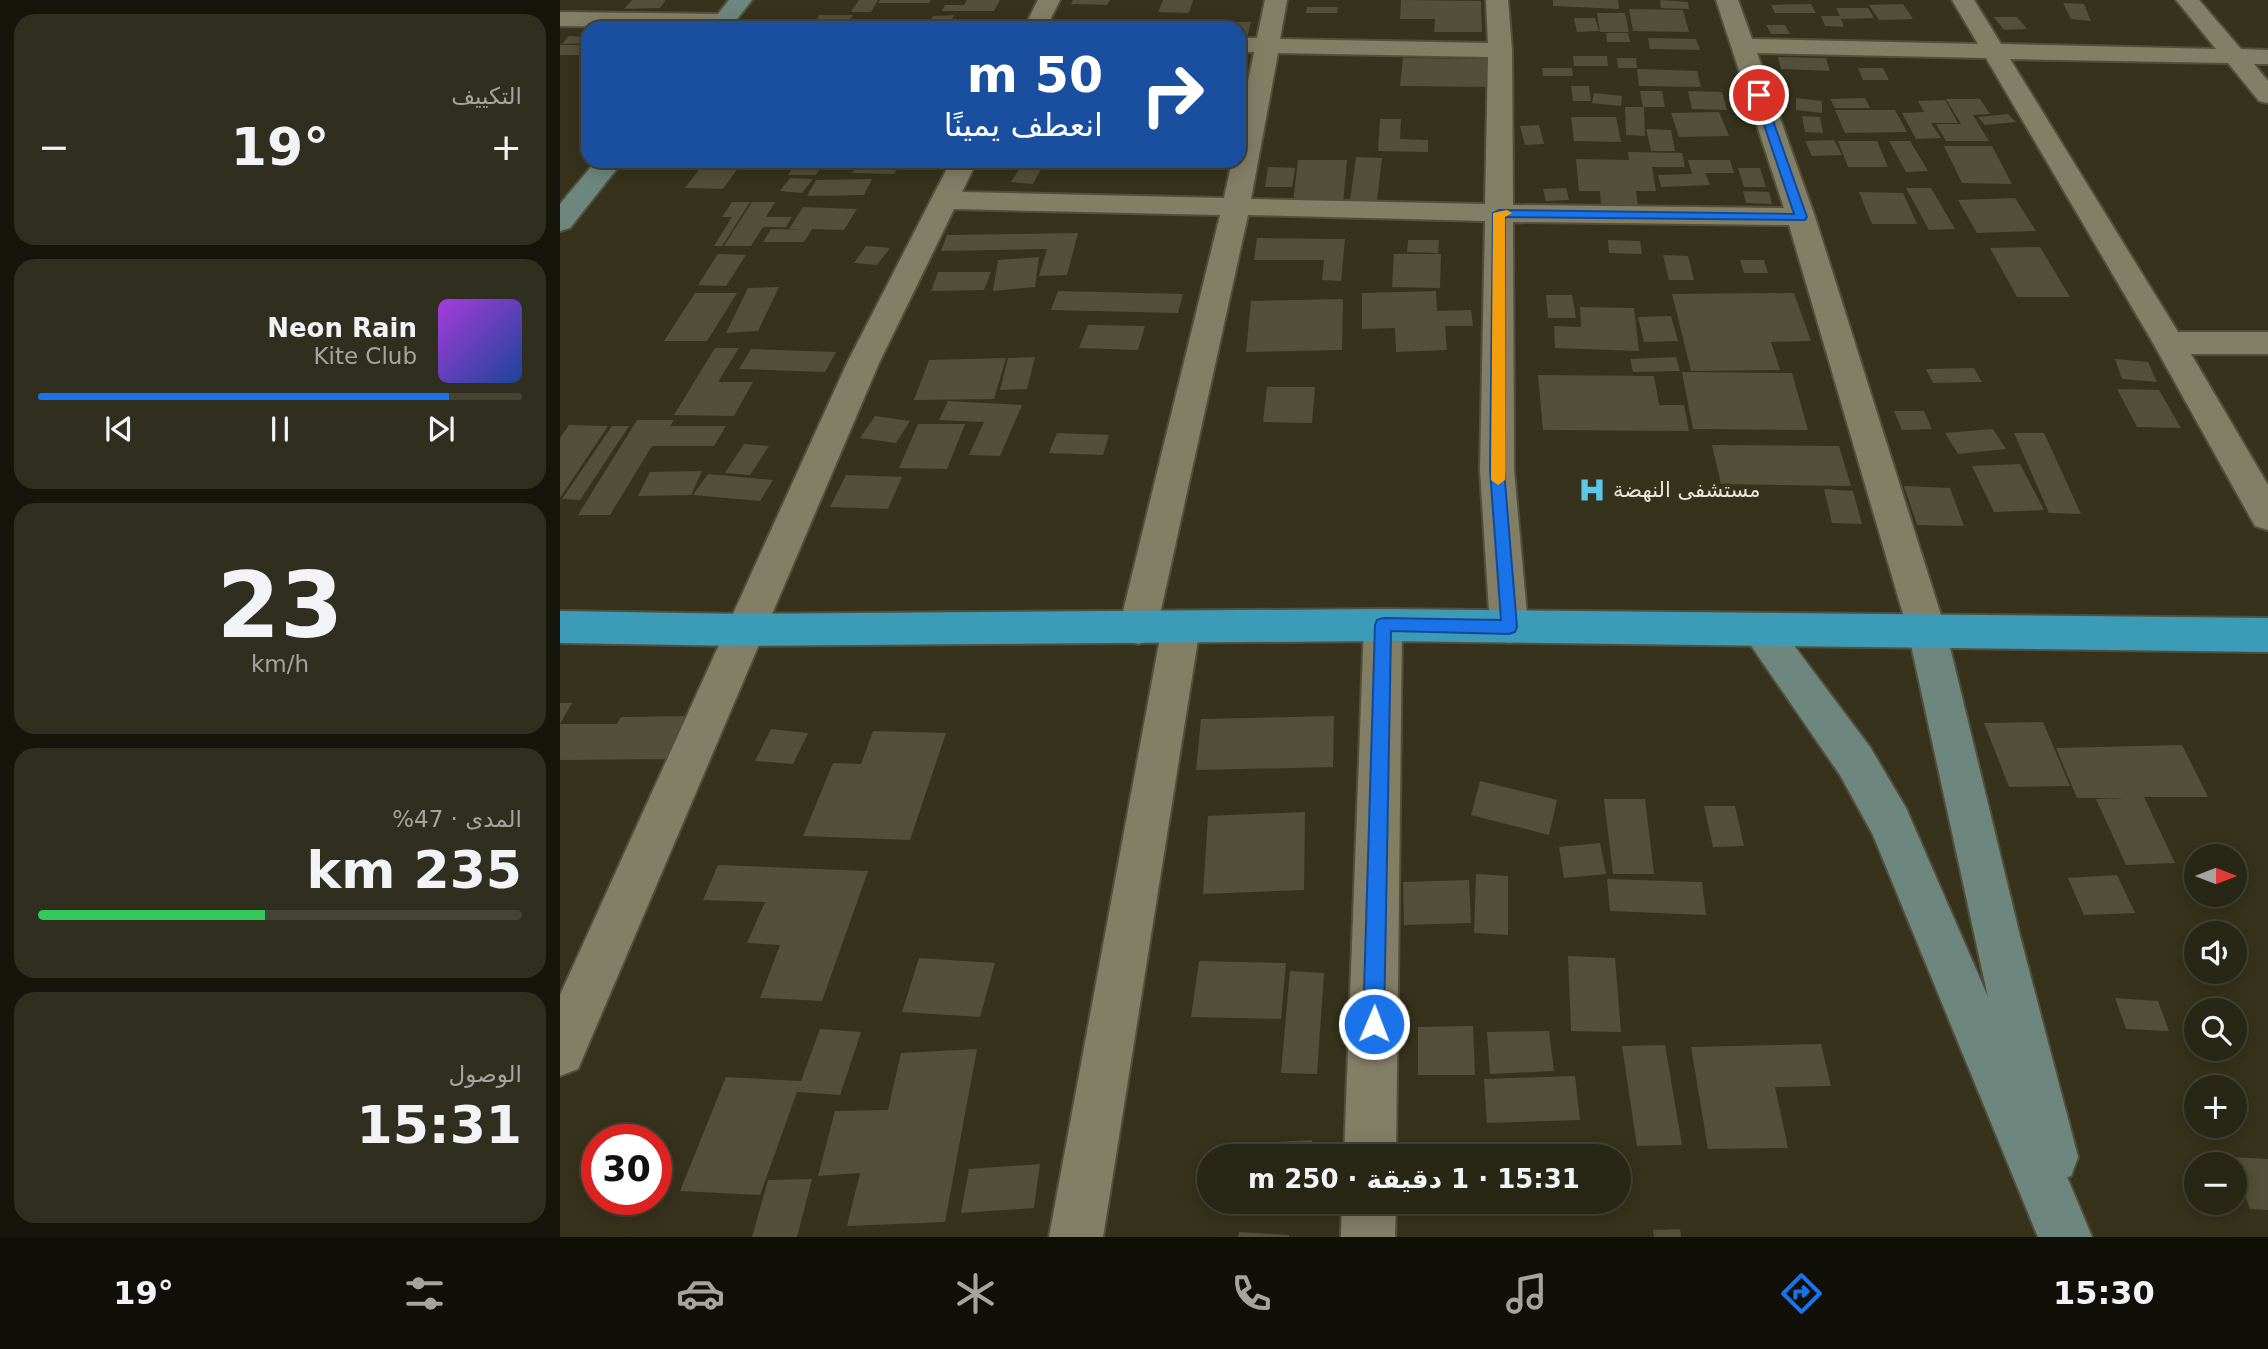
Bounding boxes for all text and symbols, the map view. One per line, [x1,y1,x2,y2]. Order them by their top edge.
text: 50 m [967,47,1103,104]
icon: right [1127,49,1218,140]
pin [1729,65,1789,125]
icon: arrive [1740,76,1778,114]
text: التكييف [451,83,522,109]
text: انعطف يمينًا [944,106,1103,144]
text: 19° [231,117,329,177]
text: − [38,125,70,169]
text: + [490,125,522,169]
text: Neon Rain [267,313,417,343]
text: Kite Club [313,343,417,369]
icon: previous [100,410,138,448]
icon: pause [261,410,299,448]
icon: next [422,410,460,448]
hospital icon: مستشفى النهضة [1577,475,1607,505]
place label: مستشفى النهضة [1613,478,1761,502]
text: 23 [217,553,343,658]
text: km/h [251,651,309,677]
text: المدى · 47% [392,806,522,832]
text: 235 km [307,840,522,900]
north arrow [2184,844,2247,906]
map controls [2184,844,2247,1215]
button: sound [2184,921,2247,984]
position arrow [1337,987,1411,1061]
button: search [2184,998,2247,1061]
text: الوصول [449,1061,522,1087]
button: + [2184,1075,2247,1138]
text: 15:31 [356,1095,522,1155]
speed limit sign: 30 [581,1124,672,1215]
button: − [2184,1152,2247,1215]
text: 15:31 · 1 دقيقة · 250 m [1248,1164,1580,1194]
icon: filters [400,1269,449,1318]
icon: car [676,1269,725,1318]
icon: climate [951,1269,1000,1318]
icon: phone [1227,1269,1276,1318]
icon: music [1502,1269,1551,1318]
icon: directions [1777,1269,1826,1318]
text: 19° [113,1274,174,1312]
text: 15:30 [2053,1274,2155,1312]

